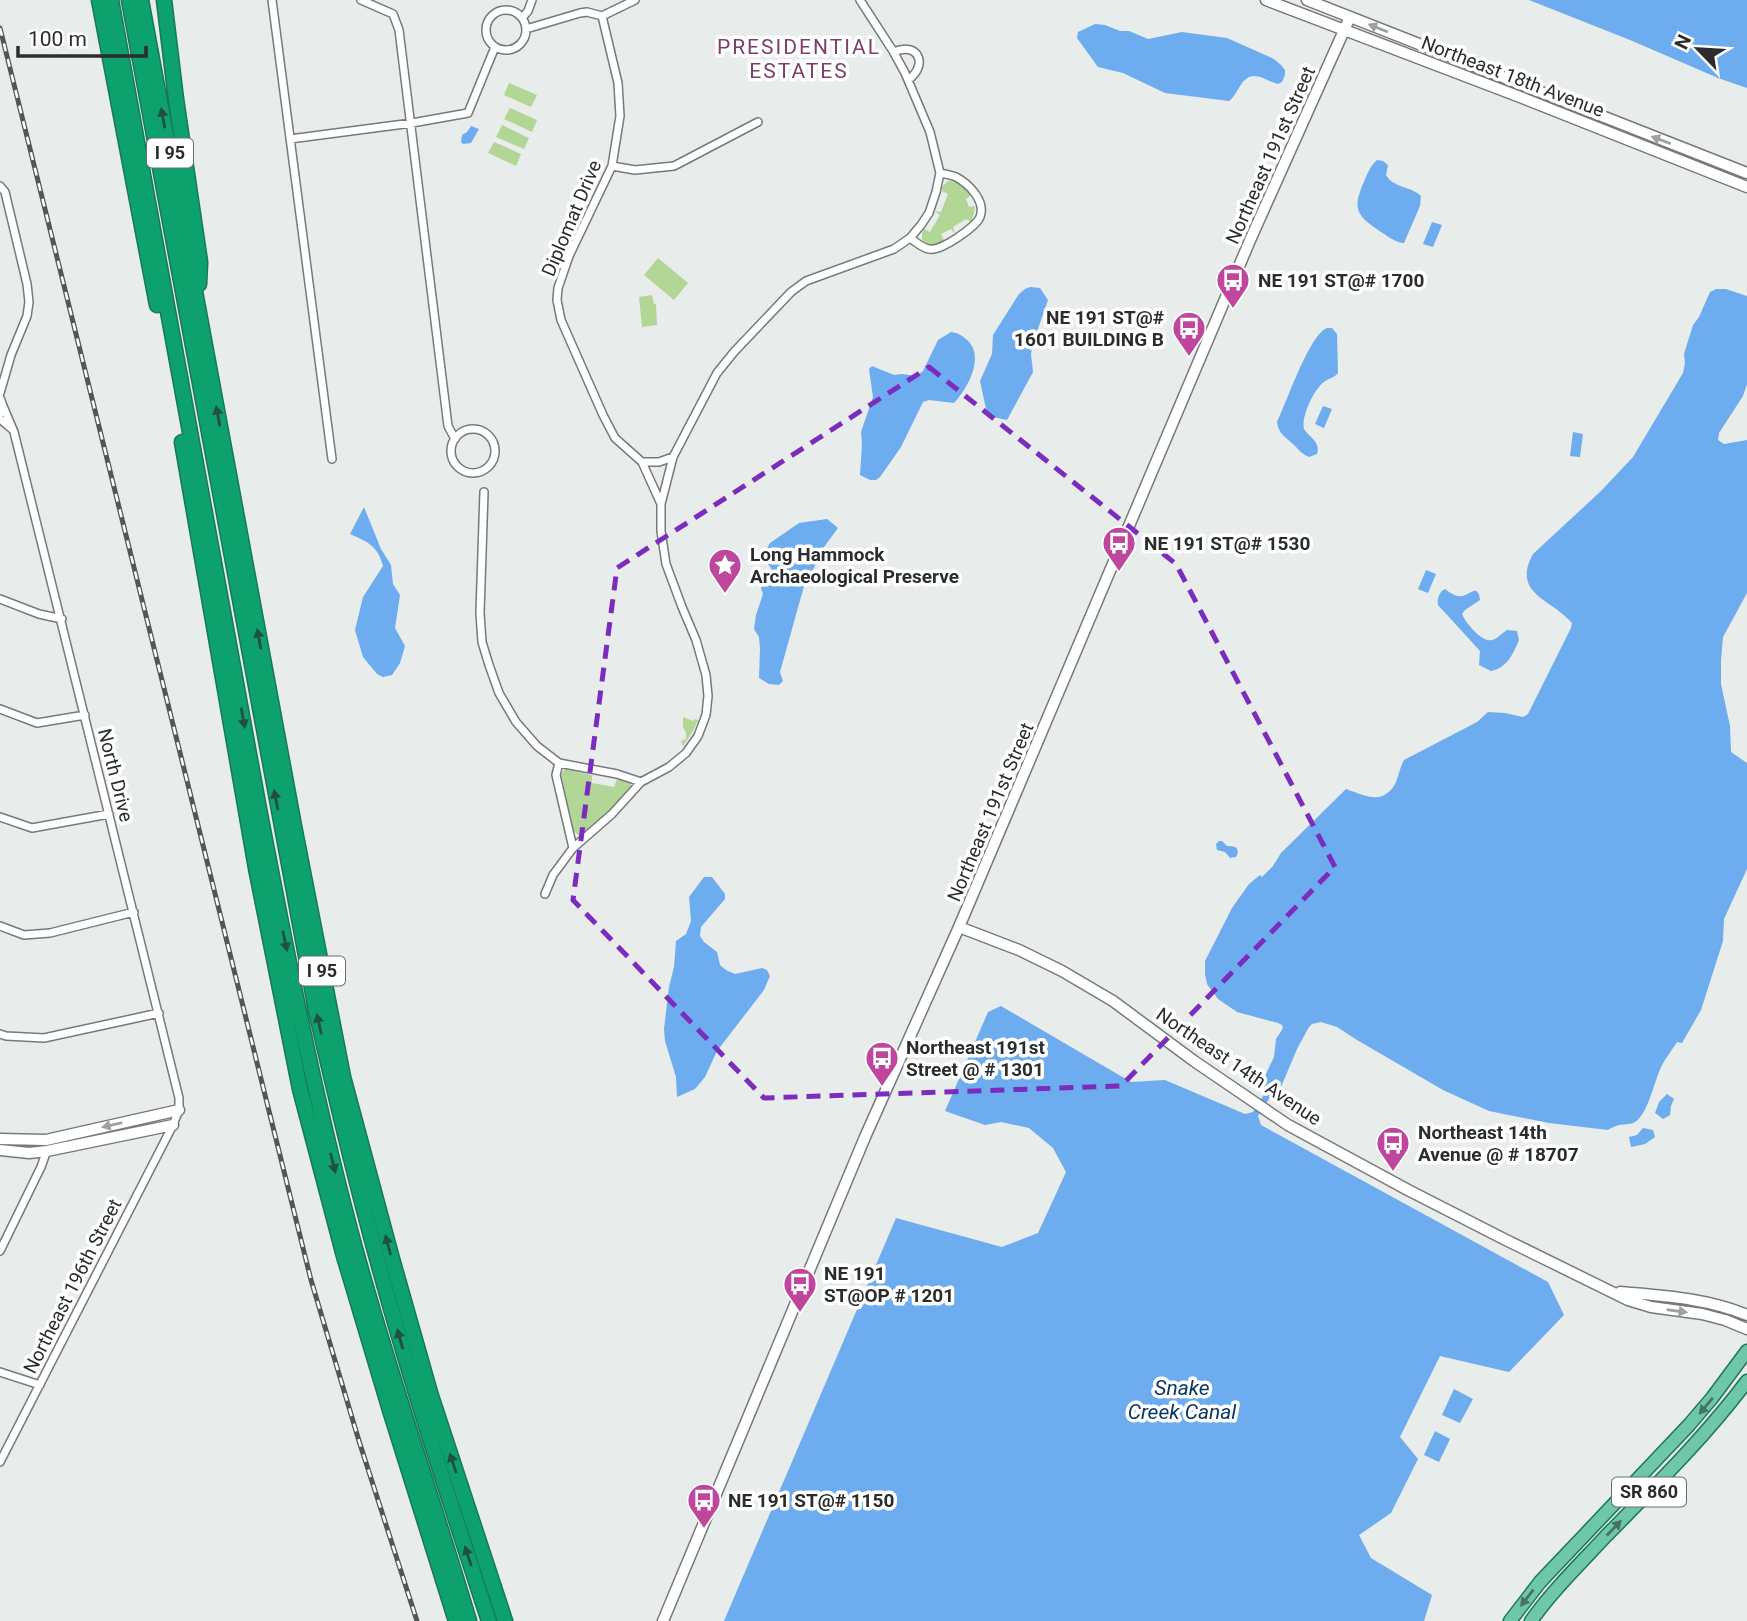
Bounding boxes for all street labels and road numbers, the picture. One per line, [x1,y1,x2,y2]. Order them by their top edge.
street label: Northeast 18th Avenue [1418,31,1607,122]
street label: Northeast 191st Street [1221,63,1320,248]
road number: I 95 [147,138,193,168]
street label: Diplomat Drive [537,157,606,280]
street label: Northeast 191st Street [942,719,1039,905]
street label: North Drive [93,726,138,824]
road number: I 95 [299,956,345,986]
street label: Northeast 14th Avenue [1152,1003,1326,1130]
street label: Northeast 196th Street [18,1195,126,1377]
road number: SR 860 [1612,1478,1686,1506]

